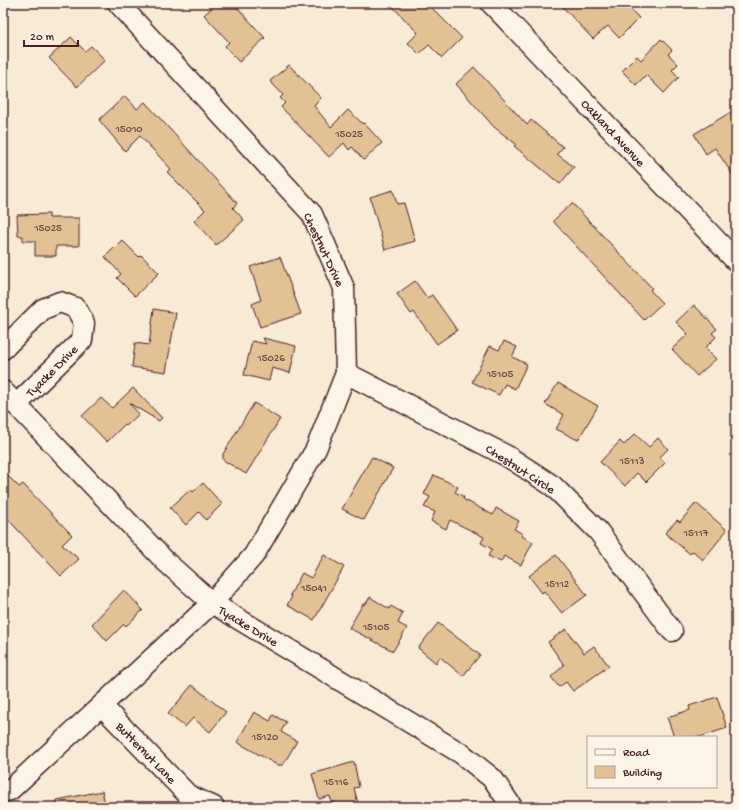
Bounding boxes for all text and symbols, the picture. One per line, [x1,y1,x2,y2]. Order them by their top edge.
scale bar [24,22,78,48]
text: 20 m [30,31,55,45]
street label: Oakland Avenue [577,97,647,171]
house number: 15010 [114,124,143,136]
house number: 15025 [334,129,363,141]
street label: Chestnut Drive [299,211,347,290]
house number: 15025 [33,223,62,235]
street label: Tyacke Drive [23,343,82,401]
house number: 15026 [256,353,285,365]
house number: 15105 [486,369,514,381]
street label: Chestnut Circle [482,442,557,498]
house number: 15113 [619,456,645,468]
house number: 15117 [683,528,709,540]
house number: 15112 [544,579,570,591]
house number: 15041 [300,583,327,595]
street label: Tyacke Drive [214,603,281,651]
house number: 15105 [362,622,390,634]
street label: Butternut Lane [111,719,179,788]
house number: 15120 [251,732,278,744]
legend [587,736,717,788]
text: Road [623,747,650,761]
text: Building [622,767,662,781]
house number: 15116 [323,777,349,789]

